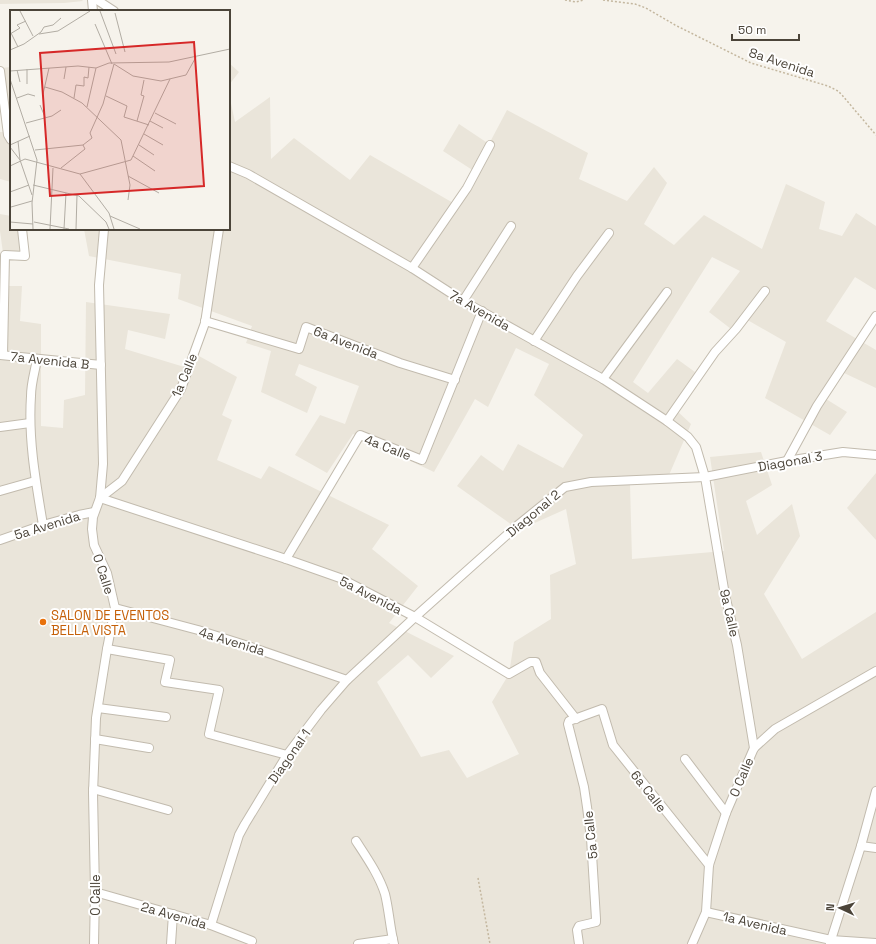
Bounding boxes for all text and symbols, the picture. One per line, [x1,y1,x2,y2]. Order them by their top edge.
inset map [10,10,230,230]
scale bar [732,16,799,42]
text: 50 m [738,22,766,38]
street label: 8a Avenida [747,44,817,81]
street label: 7a Avenida [446,286,514,335]
street label: 6a Avenida [311,322,381,363]
street label: 7a Avenida B [10,348,90,373]
street label: 1a Calle [168,351,201,400]
street label: 4a Calle [362,431,414,464]
street label: Diagonal 3 [756,447,824,476]
street label: Diagonal 2 [503,486,564,541]
street label: 5a Avenida [12,507,83,544]
street label: 0 Calle [89,552,118,597]
street label: 5a Avenida [337,572,405,619]
street label: 9a Calle [716,587,743,639]
place label: SALON DE EVENTOS BELLA VISTA [51,607,169,639]
marker: SALON DE EVENTOS BELLA VISTA [38,617,48,627]
street label: 4a Avenida [197,623,267,660]
street label: Diagonal 1 [264,726,314,787]
street label: 0 Calle [726,755,757,800]
street label: 6a Calle [627,767,670,816]
street label: 5a Calle [580,810,601,860]
street label: 0 Calle [87,874,104,916]
north arrow [820,888,860,928]
street label: 2a Avenida [139,898,209,933]
text: N [823,903,837,911]
street label: 1a Avenida [721,908,789,939]

